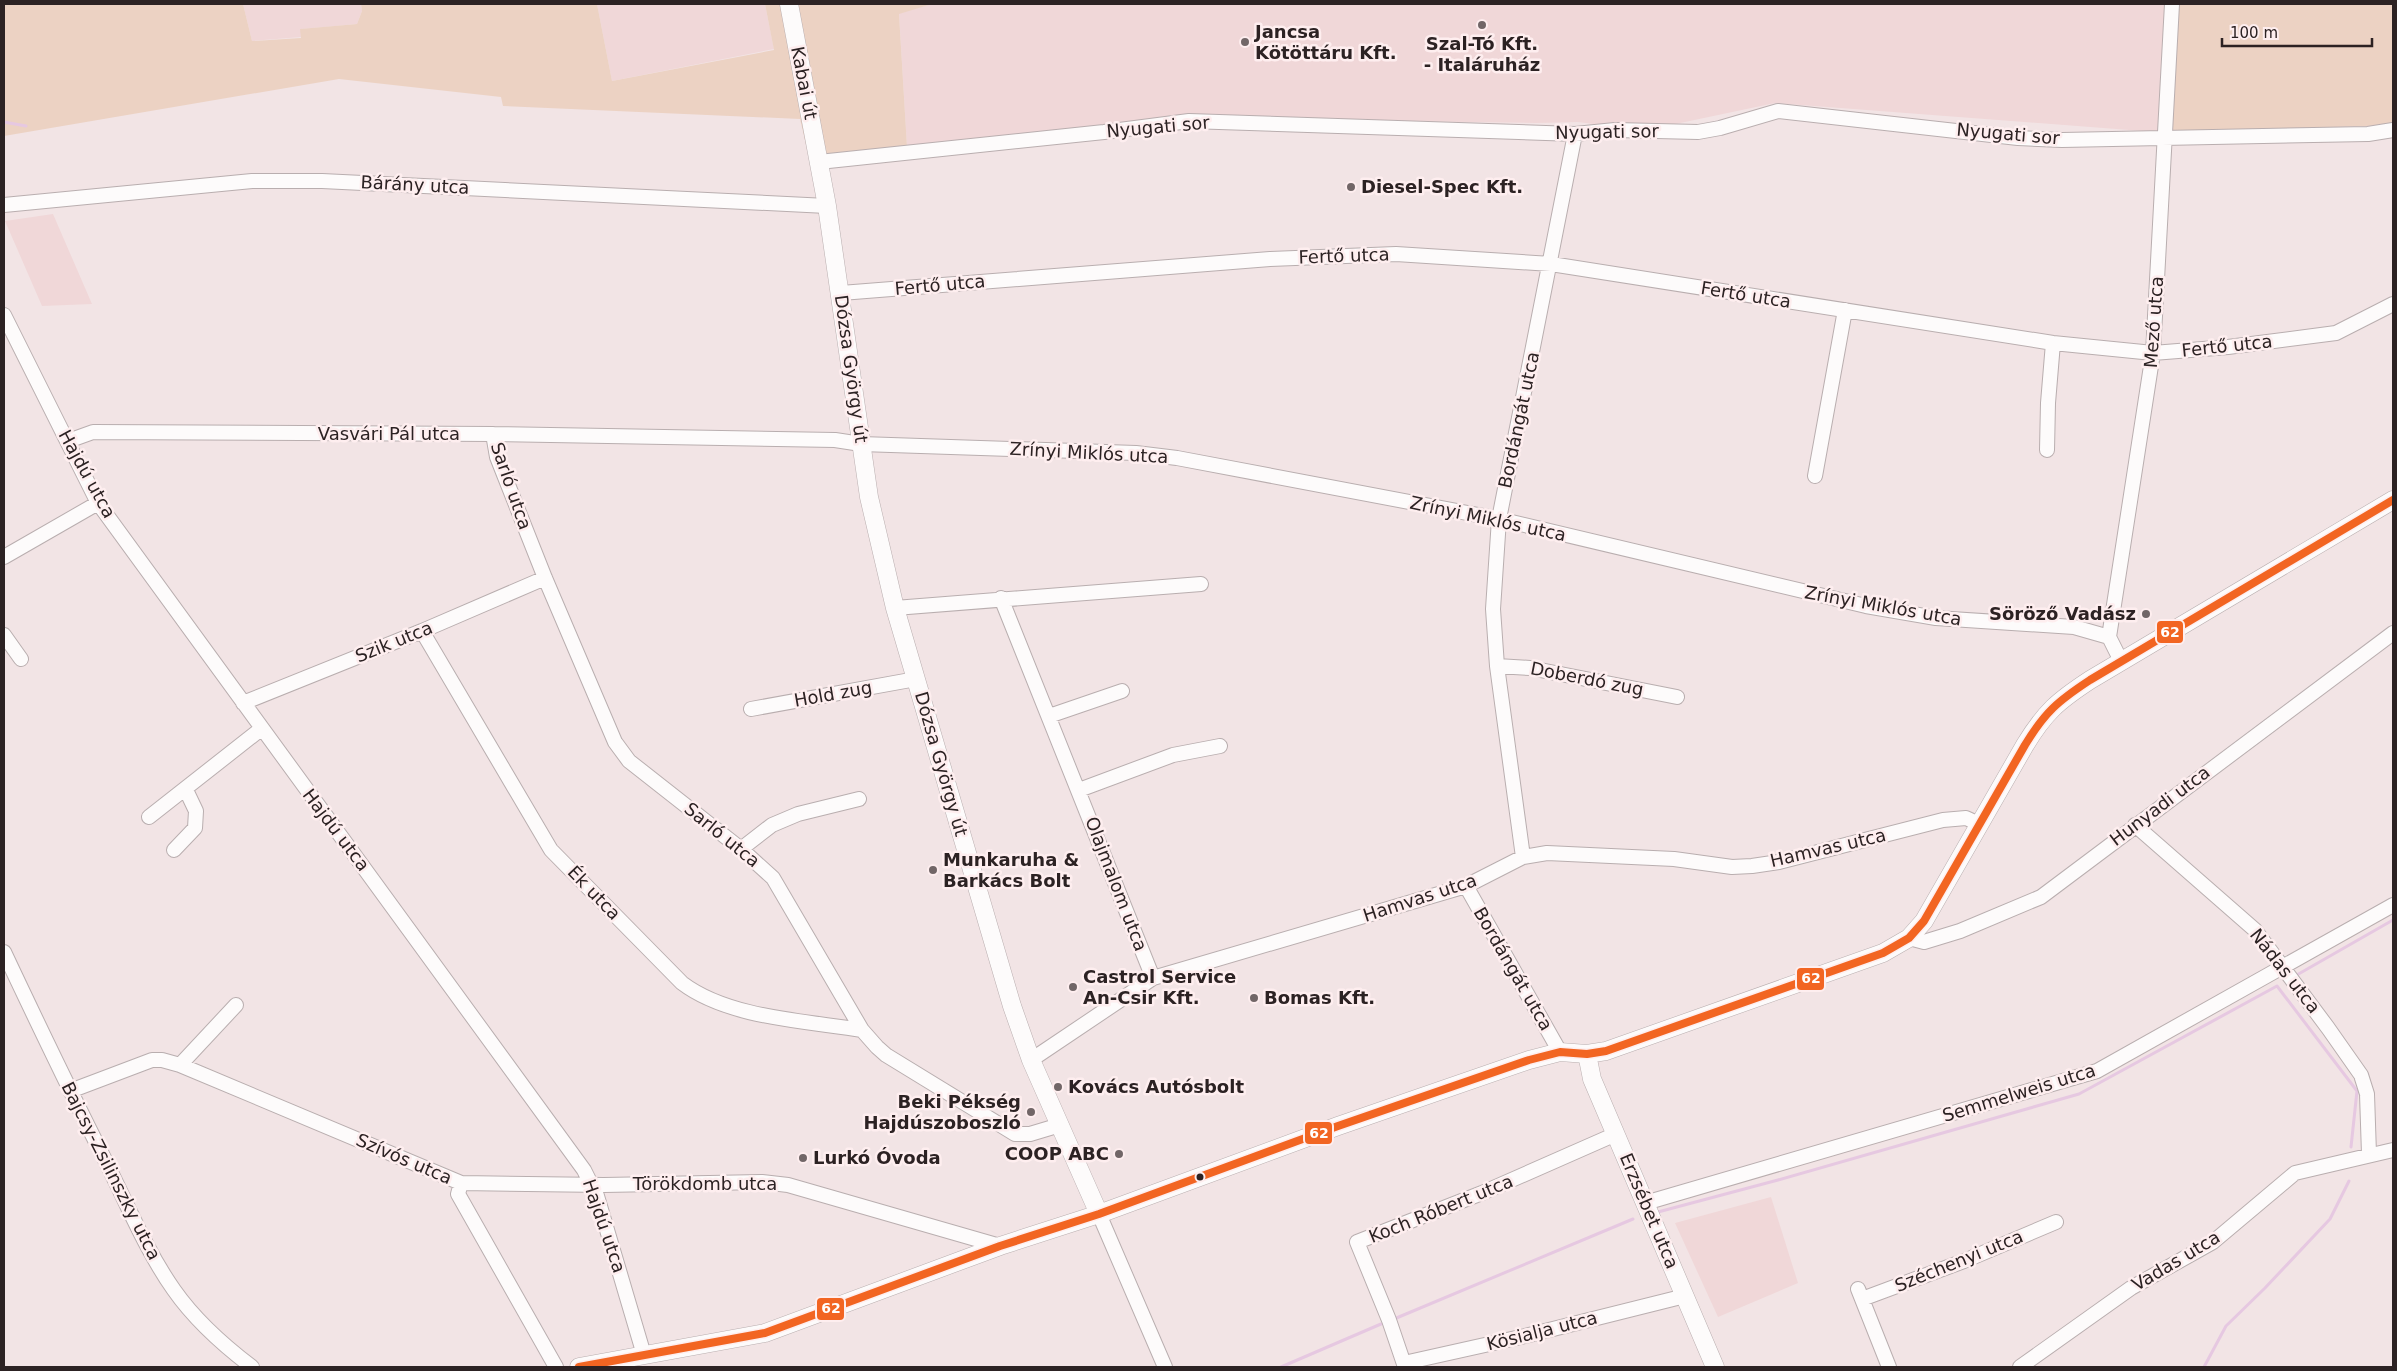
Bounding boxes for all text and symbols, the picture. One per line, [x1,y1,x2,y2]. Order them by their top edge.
scale bar [2222,15,2372,47]
marker: Szal-Tó Kft. - Italáruház [1476,19,1488,31]
place label: Jancsa Kötöttáru Kft. [1253,21,1397,63]
text: 100 m [2230,24,2278,42]
place label: Szal-Tó Kft. - Italáruház [1424,33,1540,75]
marker: Jancsa Kötöttáru Kft. [1239,36,1251,48]
street label: Kabai út [787,44,822,121]
street label: Nyugati sor [1105,111,1211,141]
street label: Nyugati sor [1956,119,2061,149]
street label: Nyugati sor [1555,120,1660,143]
street label: Bárány utca [360,171,470,198]
place label: Diesel-Spec Kft. [1361,176,1523,197]
marker: Diesel-Spec Kft. [1345,181,1357,193]
street label: Fertő utca [1298,243,1390,268]
street label: Fertő utca [894,270,986,299]
street label: Mező utca [2140,275,2167,369]
street label: Fertő utca [1699,277,1793,312]
street label: Dózsa György út [831,293,872,444]
street label: Fertő utca [2181,330,2273,361]
street label: Bordángát utca [1494,350,1543,490]
street label: Vasvári Pál utca [318,423,460,444]
street label: Hajdú utca [55,426,120,521]
street label: Zrínyi Miklós utca [1009,438,1169,467]
street label: Sarló utca [487,439,536,532]
street label: Zrínyi Miklós utca [1408,492,1568,545]
street label: Zrínyi Miklós utca [1803,581,1963,630]
place label: Söröző Vadász [1989,603,2136,624]
marker: Söröző Vadász [2140,608,2152,620]
street label: Szik utca [352,617,435,667]
line badge: 62 [2156,620,2184,644]
text: 62 [2160,624,2180,640]
street label: Doberdó zug [1529,657,1645,700]
street label: Hold zug [792,676,874,711]
street label: Dózsa György út [911,689,972,839]
street label: Hunyadi utca [2106,761,2214,850]
street label: Hajdú utca [299,784,374,875]
street label: Sarló utca [680,798,764,871]
street label: Olajmalom utca [1081,814,1152,954]
street label: Hamvas utca [1768,824,1888,871]
place label: Munkaruha & Barkács Bolt [943,849,1079,891]
street label: Ék utca [564,861,625,924]
marker: Munkaruha & Barkács Bolt [927,864,939,876]
street label: Hamvas utca [1360,869,1479,926]
street label: Bordángát utca [1470,903,1557,1034]
street label: Nádas utca [2246,924,2325,1017]
place label: Castrol Service An-Csir Kft. [1083,966,1236,1008]
line badge: 62 [1796,967,1825,991]
text: 62 [1801,970,1821,986]
marker: Castrol Service An-Csir Kft. [1067,981,1079,993]
place label: Bomas Kft. [1264,987,1375,1008]
marker: Bomas Kft. [1248,992,1260,1004]
street label: Semmelweis utca [1940,1059,2098,1126]
place label: Kovács Autósbolt [1068,1076,1244,1097]
street label: Bajcsy-Zsilinszky utca [57,1078,166,1263]
marker: Kovács Autósbolt [1052,1081,1064,1093]
place label: Beki Pékség Hajdúszoboszló [863,1091,1021,1133]
marker: Beki Pékség Hajdúszoboszló [1025,1106,1037,1118]
line badge: 62 [1304,1121,1333,1145]
text: 62 [1309,1125,1329,1141]
street label: Szívós utca [353,1129,455,1188]
place label: COOP ABC [1005,1143,1109,1164]
place label: Lurkó Óvoda [813,1147,941,1168]
marker: COOP ABC [1113,1148,1125,1160]
street label: Erzsébet utca [1616,1150,1683,1272]
marker: Lurkó Óvoda [797,1152,809,1164]
street label: Koch Róbert utca [1366,1170,1516,1247]
unlabelled marker [1195,1172,1205,1182]
street label: Törökdomb utca [632,1173,777,1194]
street label: Hajdú utca [579,1176,630,1275]
street label: Széchenyi utca [1892,1225,2026,1296]
street label: Vadas utca [2128,1226,2224,1295]
line badge: 62 [816,1297,845,1321]
text: 62 [821,1300,841,1316]
street label: Kösialja utca [1484,1307,1599,1354]

